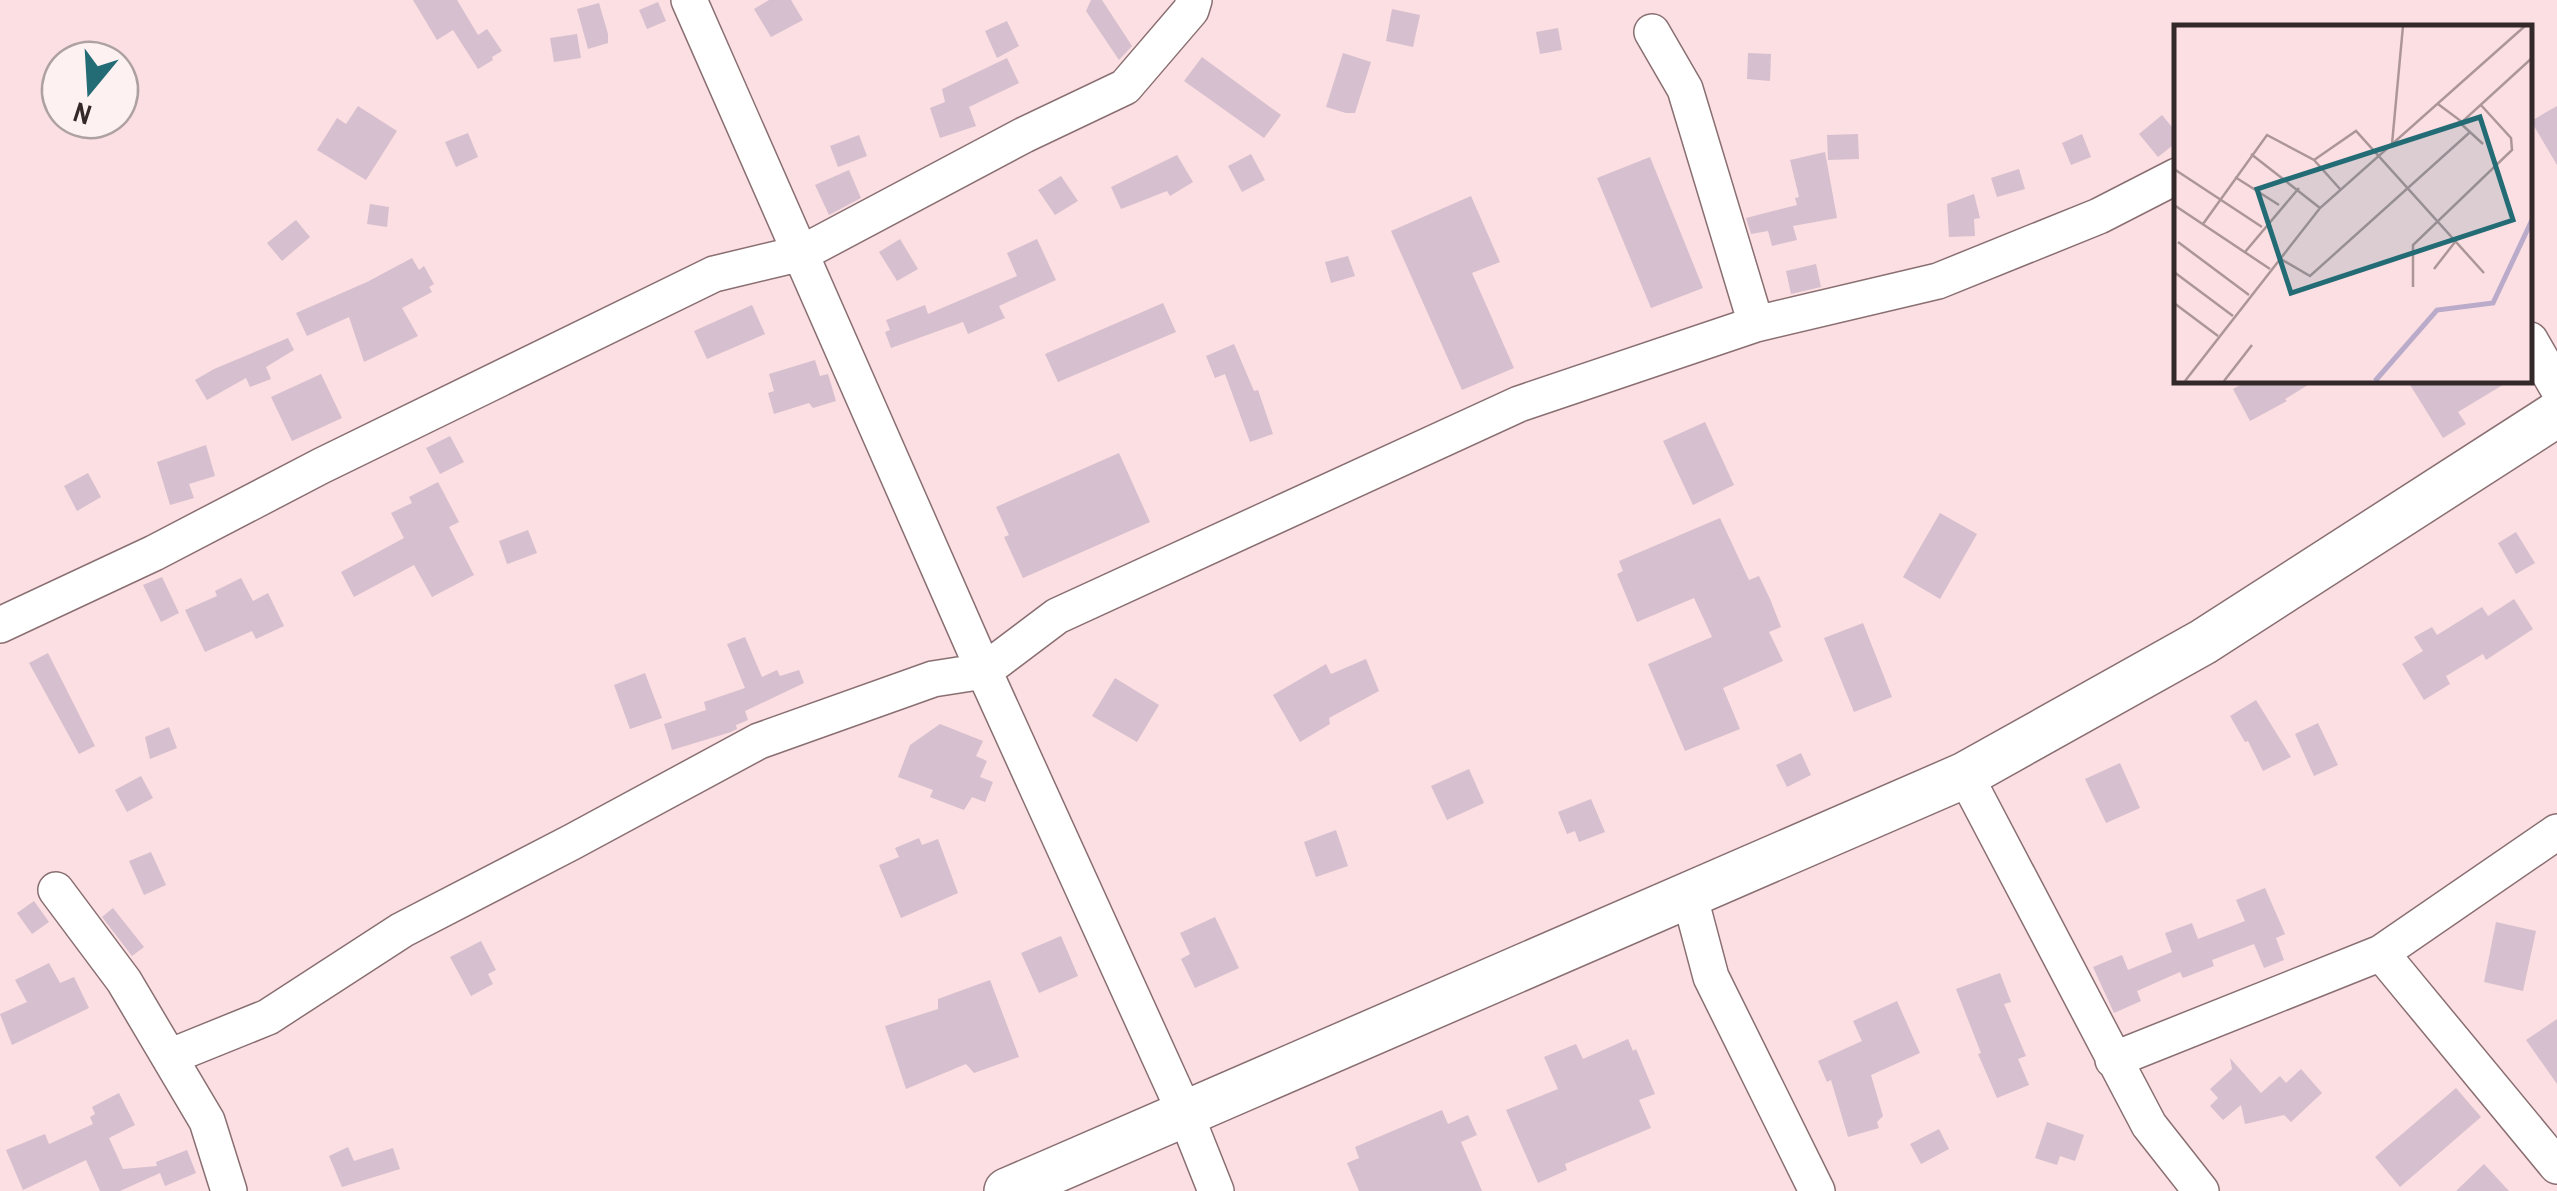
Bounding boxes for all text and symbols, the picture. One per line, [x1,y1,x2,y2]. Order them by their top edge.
inset map [2174,25,2532,382]
north arrow [40,40,140,140]
text: N [69,93,96,134]

